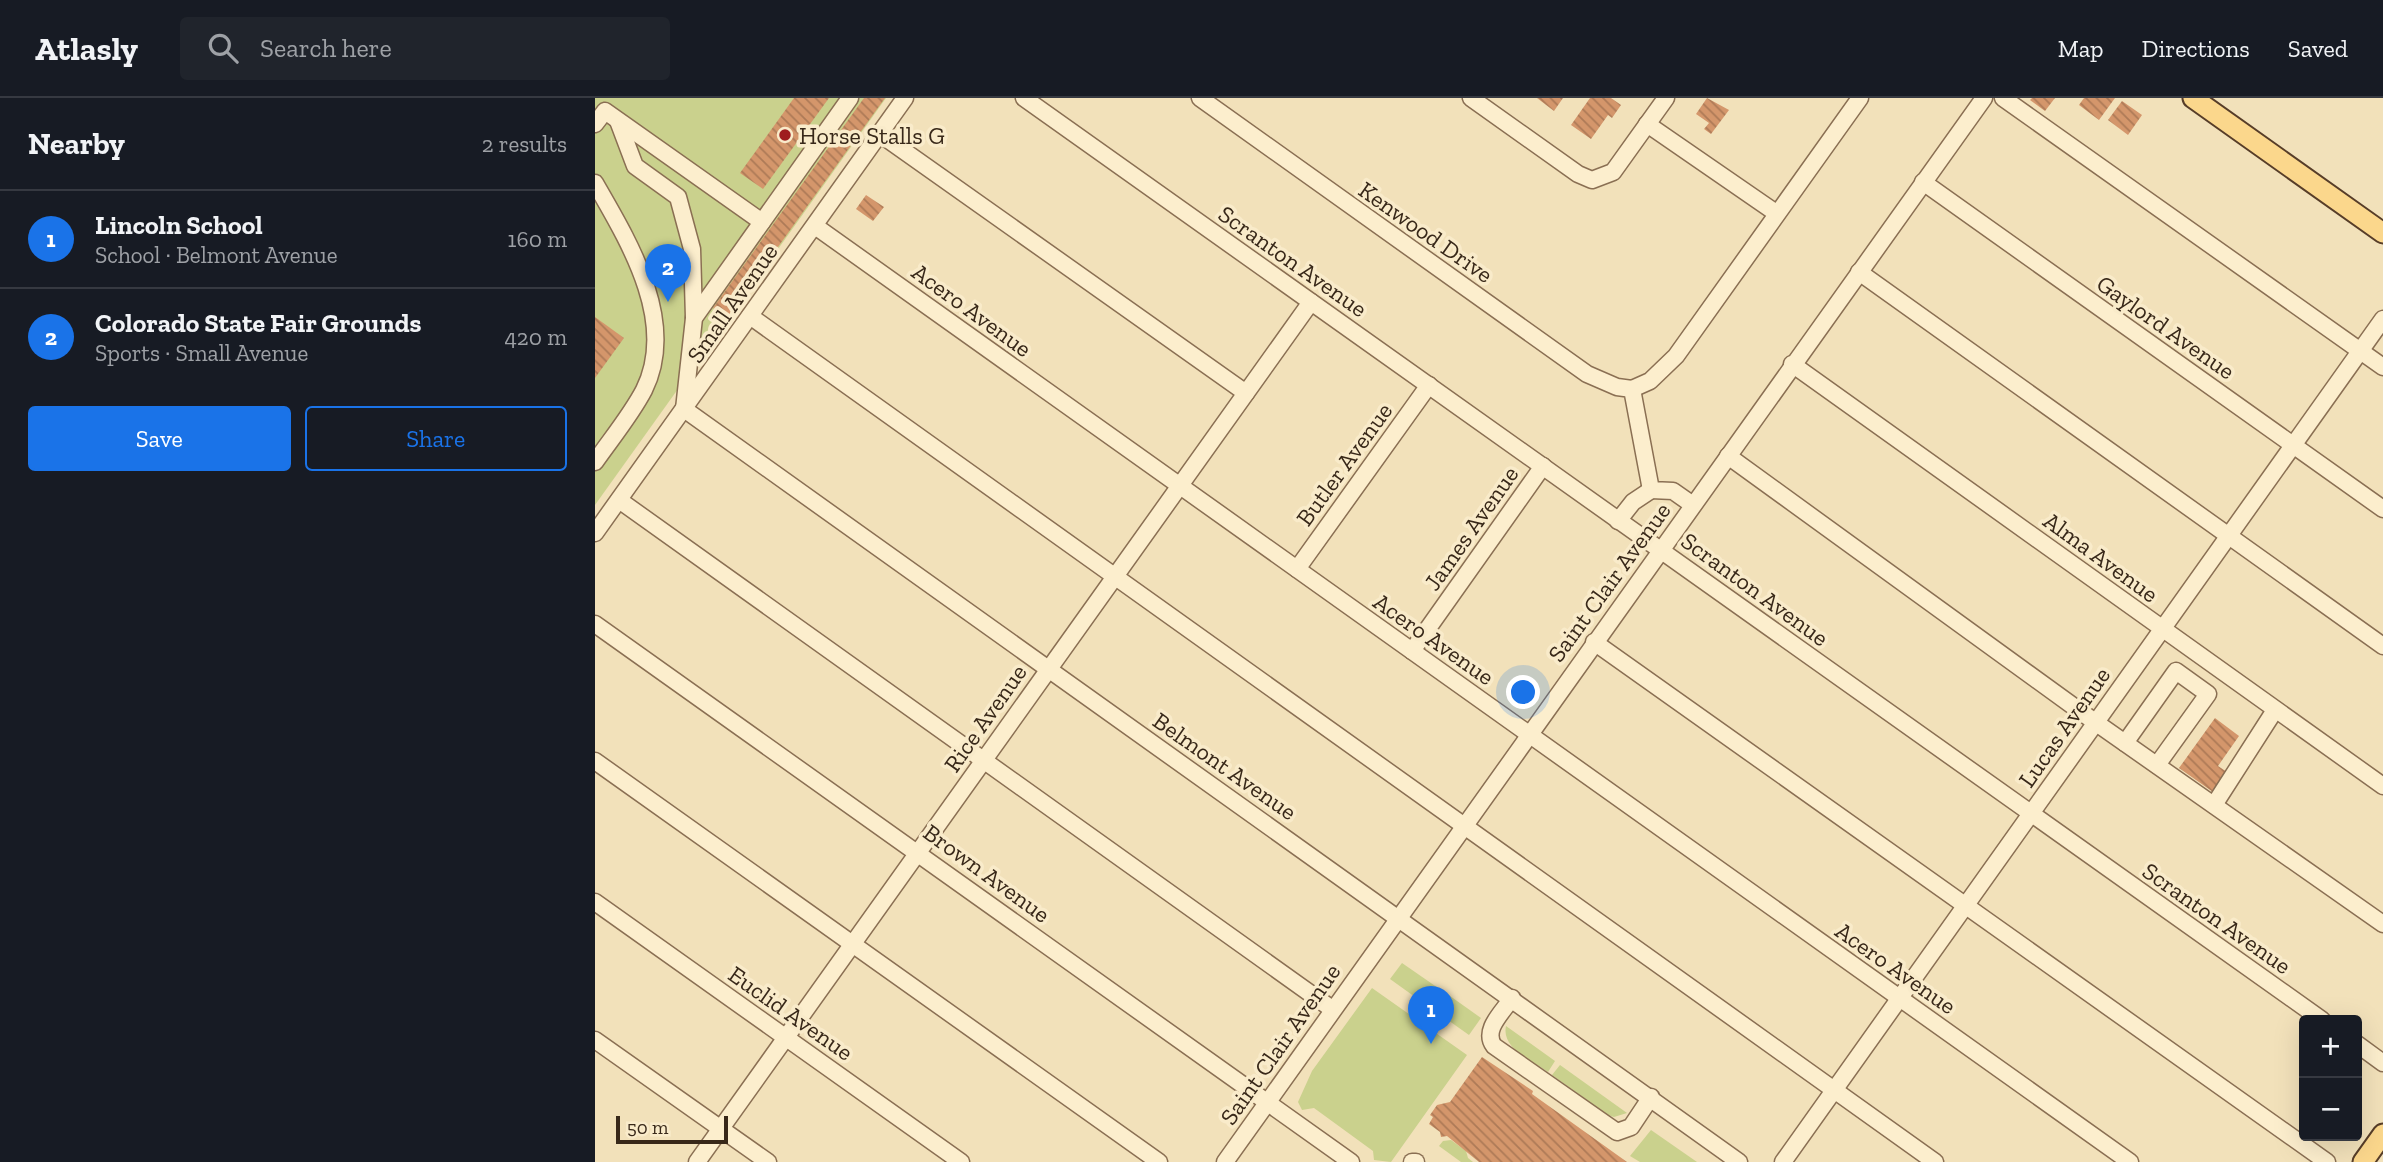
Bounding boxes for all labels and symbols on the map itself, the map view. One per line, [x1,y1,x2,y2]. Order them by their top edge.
place label: Horse Stalls G [799,121,945,150]
marker: Horse Stalls G [777,127,793,143]
street label: Kenwood Drive [1353,175,1499,289]
street label: Scranton Avenue [1213,199,1373,323]
street label: Small Avenue [680,238,784,368]
pin: 2 [645,244,691,302]
street label: Acero Avenue [907,257,1037,363]
street label: Gaylord Avenue [2091,269,2241,385]
street label: Butler Avenue [1290,397,1398,531]
street label: James Avenue [1417,460,1525,596]
street label: Saint Clair Avenue [1541,497,1677,667]
street label: Alma Avenue [2038,506,2164,608]
street label: Scranton Avenue [1676,526,1834,652]
street label: Acero Avenue [1368,587,1500,691]
street label: Rice Avenue [937,659,1033,777]
street label: Lucas Avenue [2012,661,2116,793]
your location [1506,675,1540,709]
street label: Belmont Avenue [1148,706,1302,826]
street label: Brown Avenue [918,817,1056,929]
street label: Scranton Avenue [2137,856,2297,980]
street label: Acero Avenue [1830,916,1962,1020]
street label: Saint Clair Avenue [1214,958,1346,1130]
street label: Euclid Avenue [723,959,859,1067]
pin: 1 [1408,986,1454,1044]
scale bar [616,1113,728,1145]

